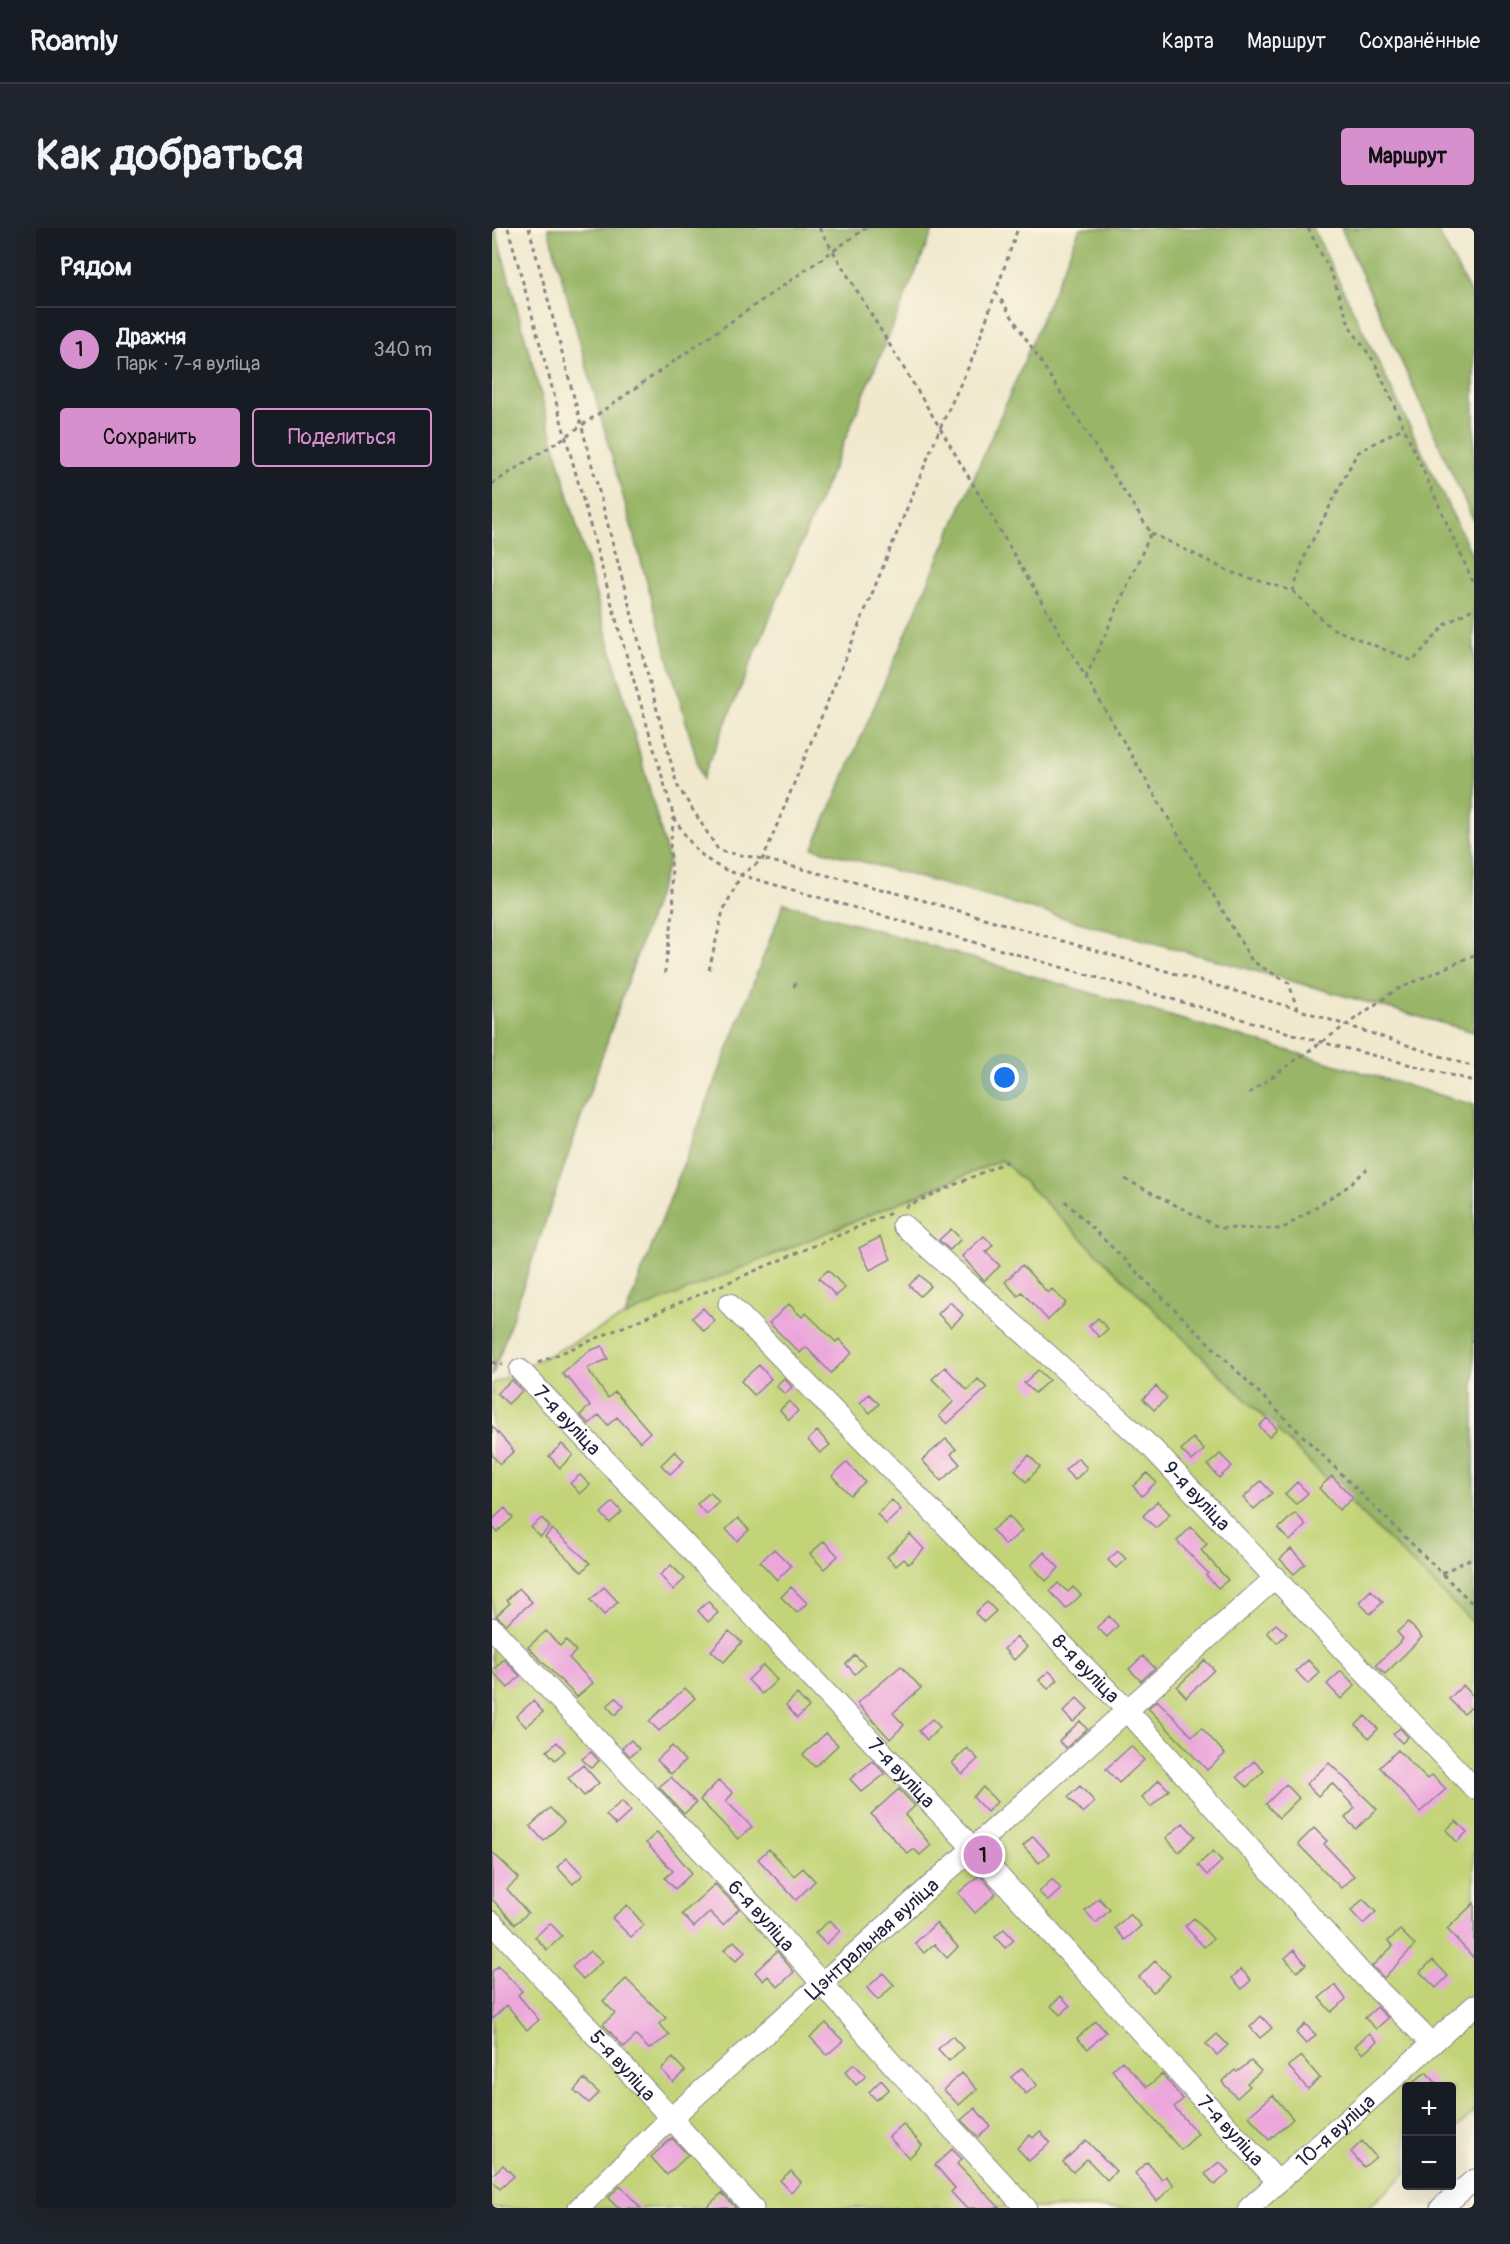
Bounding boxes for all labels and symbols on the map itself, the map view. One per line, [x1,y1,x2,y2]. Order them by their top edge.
your location [990,1063,1019,1092]
street label: 7-я вуліца [528,1380,606,1461]
street label: 9-я вуліца [1158,1456,1236,1536]
street label: 8-я вуліца [1046,1629,1125,1708]
street label: 7-я вуліца [862,1733,940,1813]
pin: 1 [964,1832,1002,1878]
street label: Цэнтральная вуліца [800,1873,944,2005]
street label: 6-я вуліца [722,1875,800,1957]
street label: 5-я вуліца [584,2025,661,2106]
street label: 10-я вуліца [1291,2089,1381,2173]
street label: 7-я вуліца [1192,2090,1269,2171]

